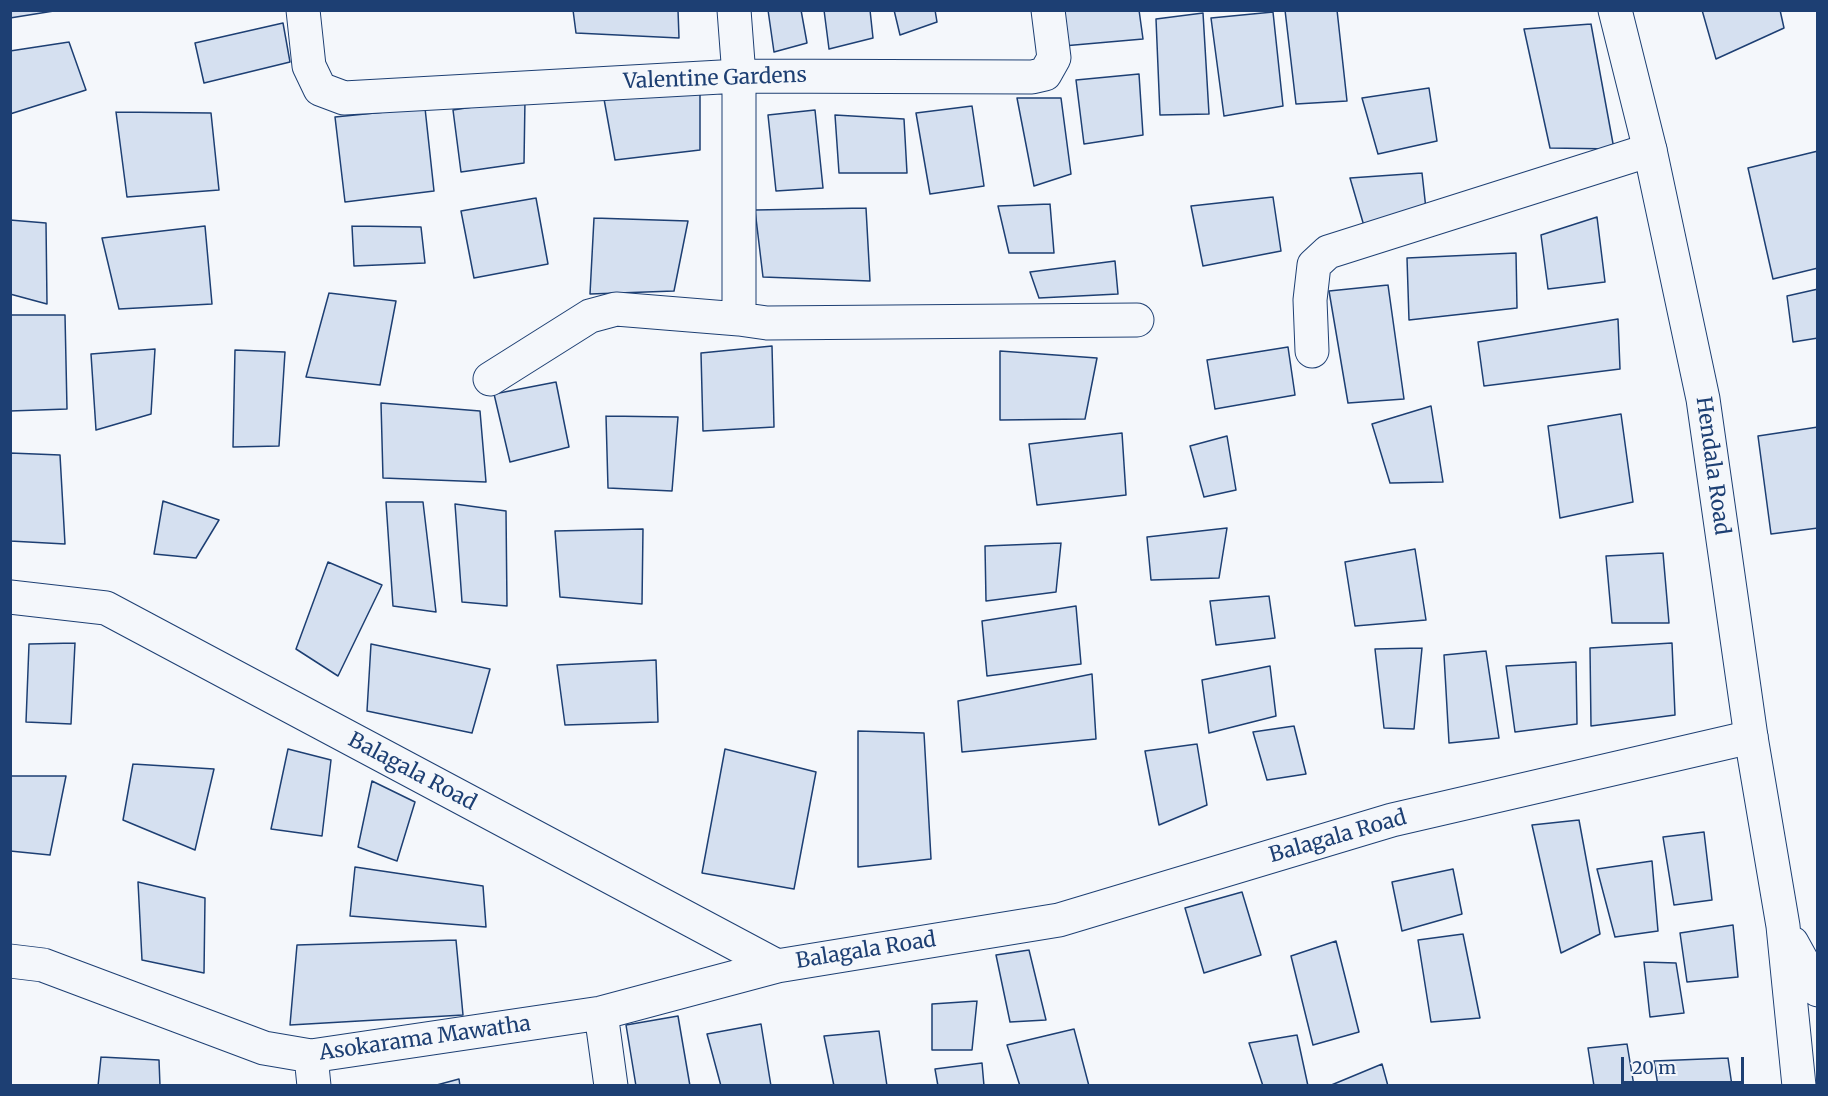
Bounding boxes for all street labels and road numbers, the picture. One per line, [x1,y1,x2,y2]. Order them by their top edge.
street label: Valentine Gardens [623,63,807,95]
street label: Hendala Road [1690,395,1734,537]
street label: Balagala Road [344,728,480,816]
street label: Balagala Road [1266,805,1410,869]
street label: Balagala Road [794,927,938,975]
street label: Asokarama Mawatha [318,1012,532,1066]

